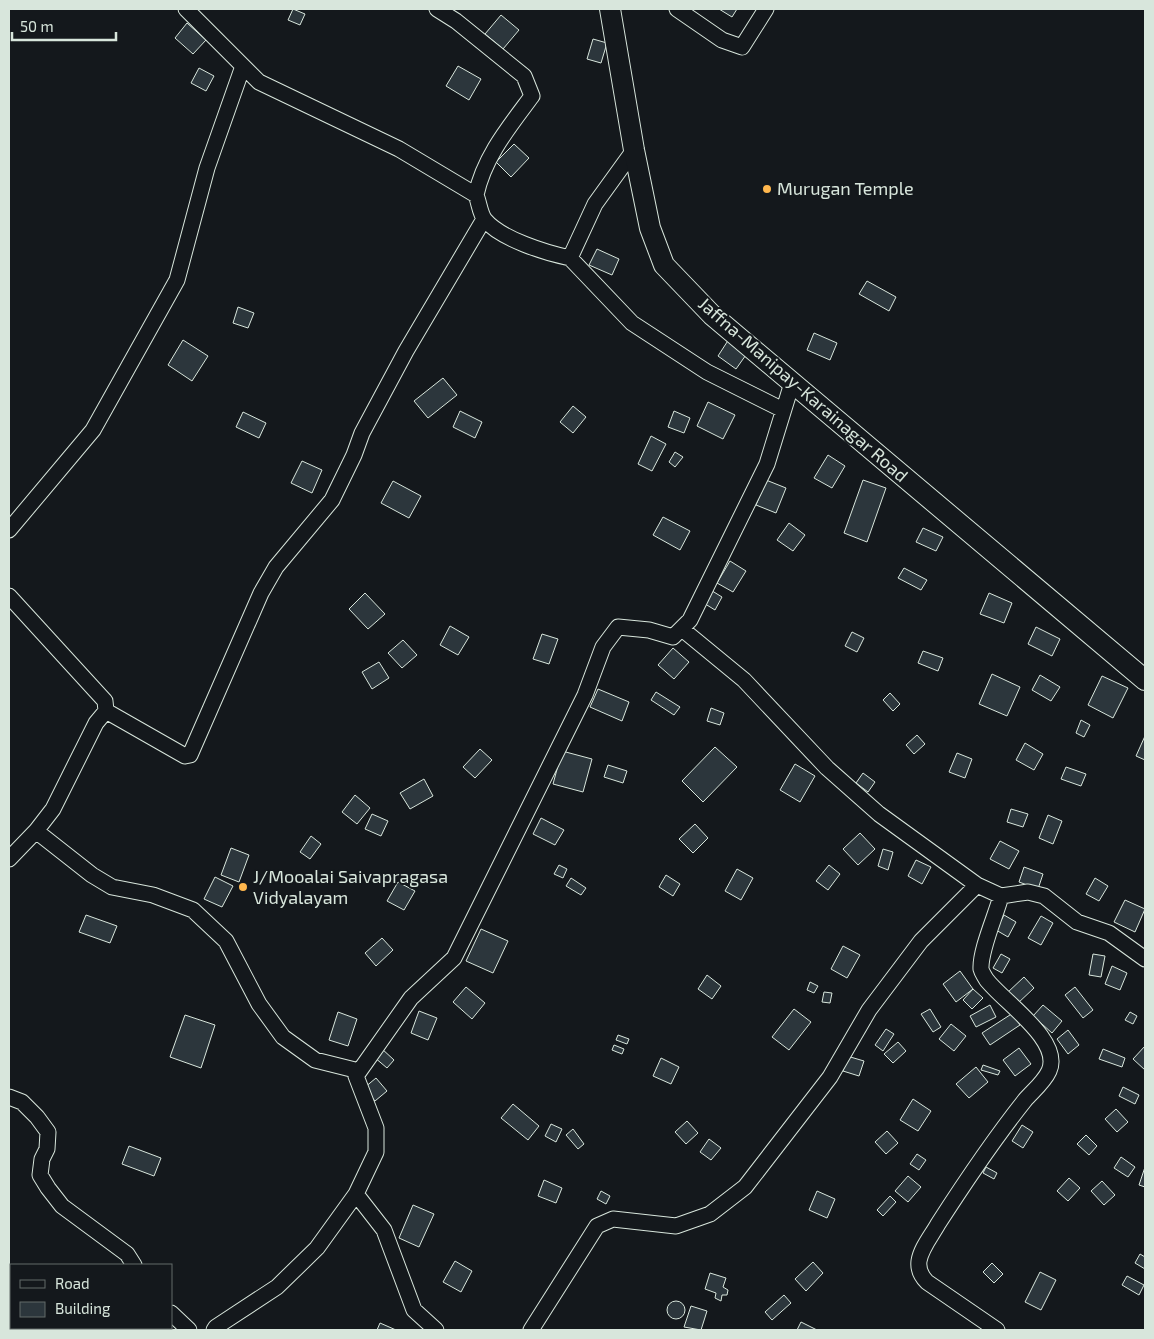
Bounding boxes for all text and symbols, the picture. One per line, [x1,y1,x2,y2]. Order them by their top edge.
scale bar [12,10,116,42]
text: 50 m [20,17,54,35]
place label: Murugan Temple [777,177,914,199]
marker: Murugan Temple [761,183,773,195]
street label: Jaffna-Manipay-Karainagar Road [694,292,913,486]
place label: J/Mooalai Saivapragasa Vidyalayam [253,865,448,908]
marker: J/Mooalai Saivapragasa Vidyalayam [237,881,249,893]
legend [10,1264,172,1329]
text: Road [55,1274,90,1292]
text: Building [55,1299,111,1317]

